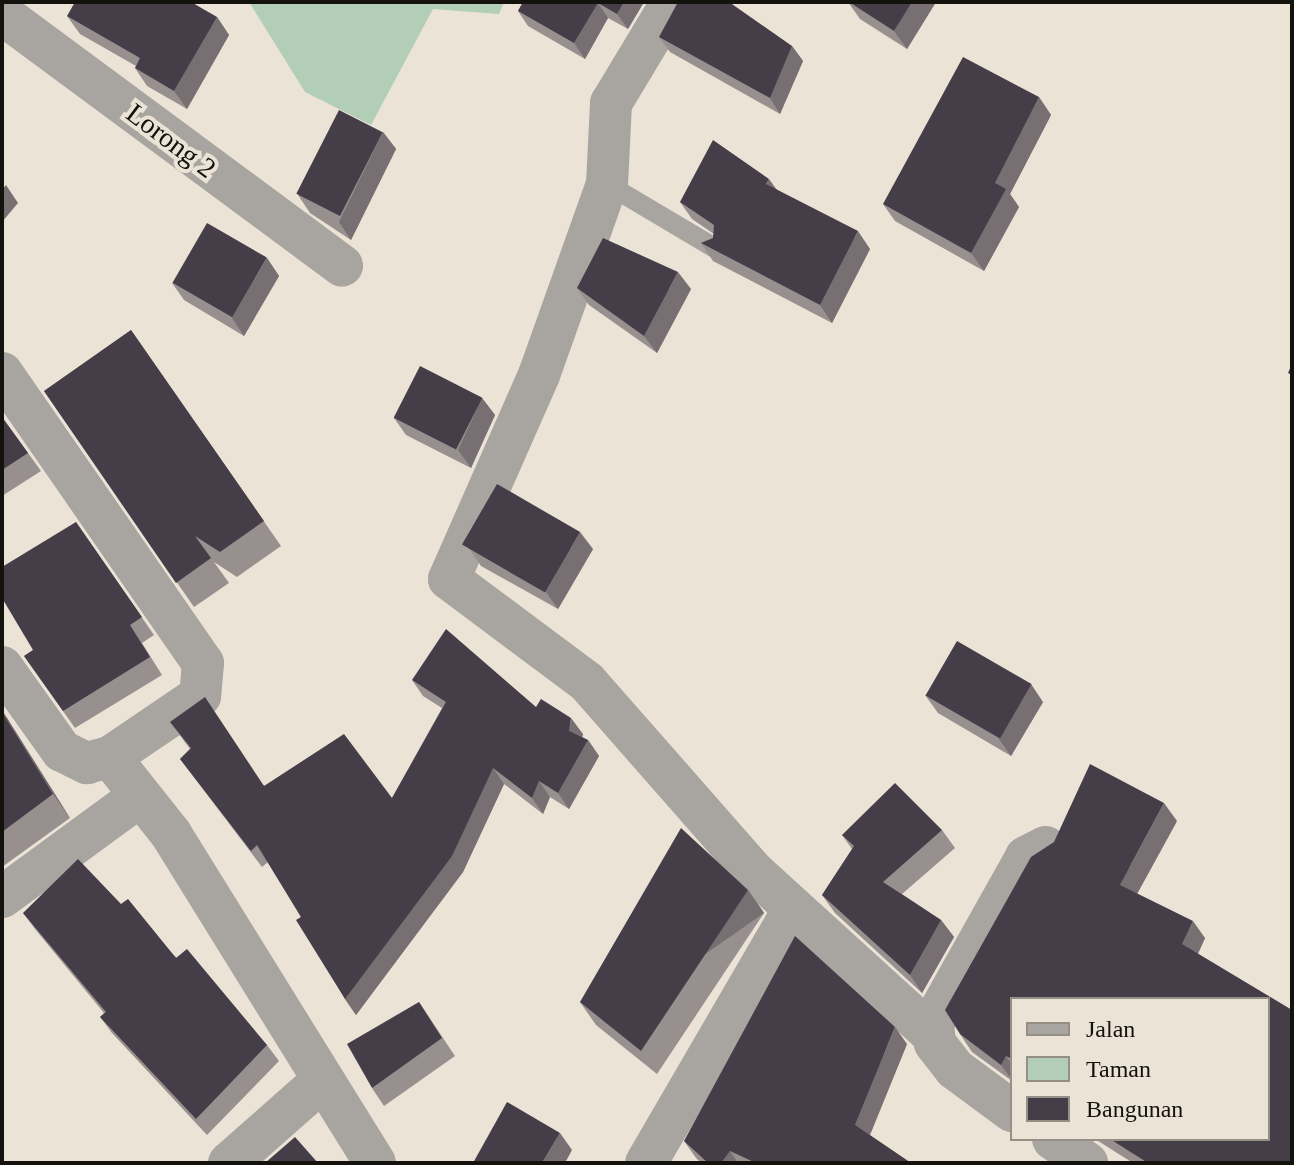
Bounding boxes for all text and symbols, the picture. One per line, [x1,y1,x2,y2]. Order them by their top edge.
street label: Lorong 2 [120,96,222,186]
legend [1010,997,1270,1141]
text: Jalan [1086,1016,1135,1042]
text: Taman [1086,1056,1151,1082]
text: Bangunan [1086,1096,1183,1122]

